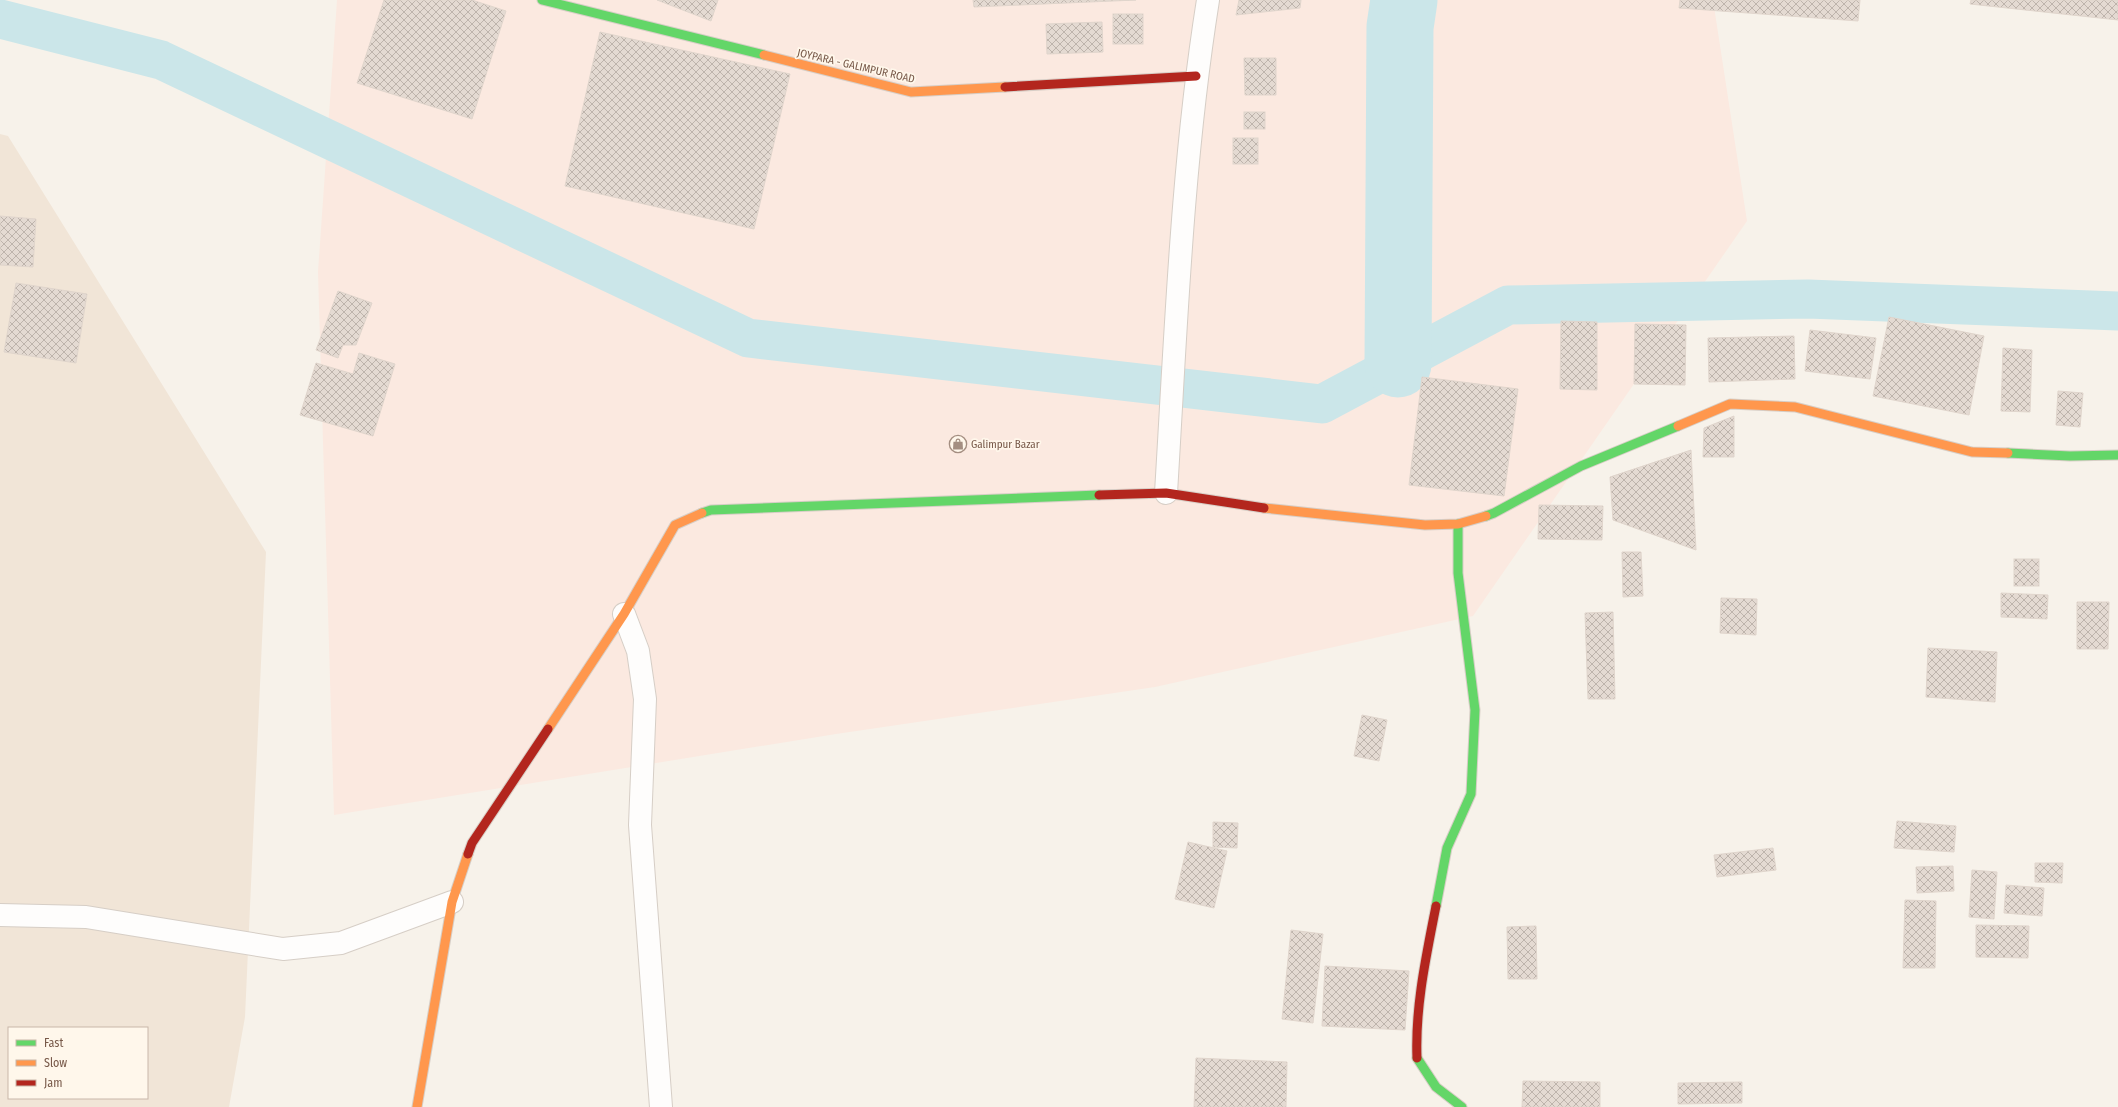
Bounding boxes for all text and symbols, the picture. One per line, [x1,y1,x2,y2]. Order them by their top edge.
street label: JOYPARA - GALIMPUR ROAD [796,46,916,86]
shop icon: Galimpur Bazar [948,434,968,454]
place label: Galimpur Bazar [971,438,1040,451]
legend [8,1027,148,1099]
text: Fast [44,1036,63,1050]
text: Slow [44,1056,67,1070]
text: Jam [44,1076,62,1090]

